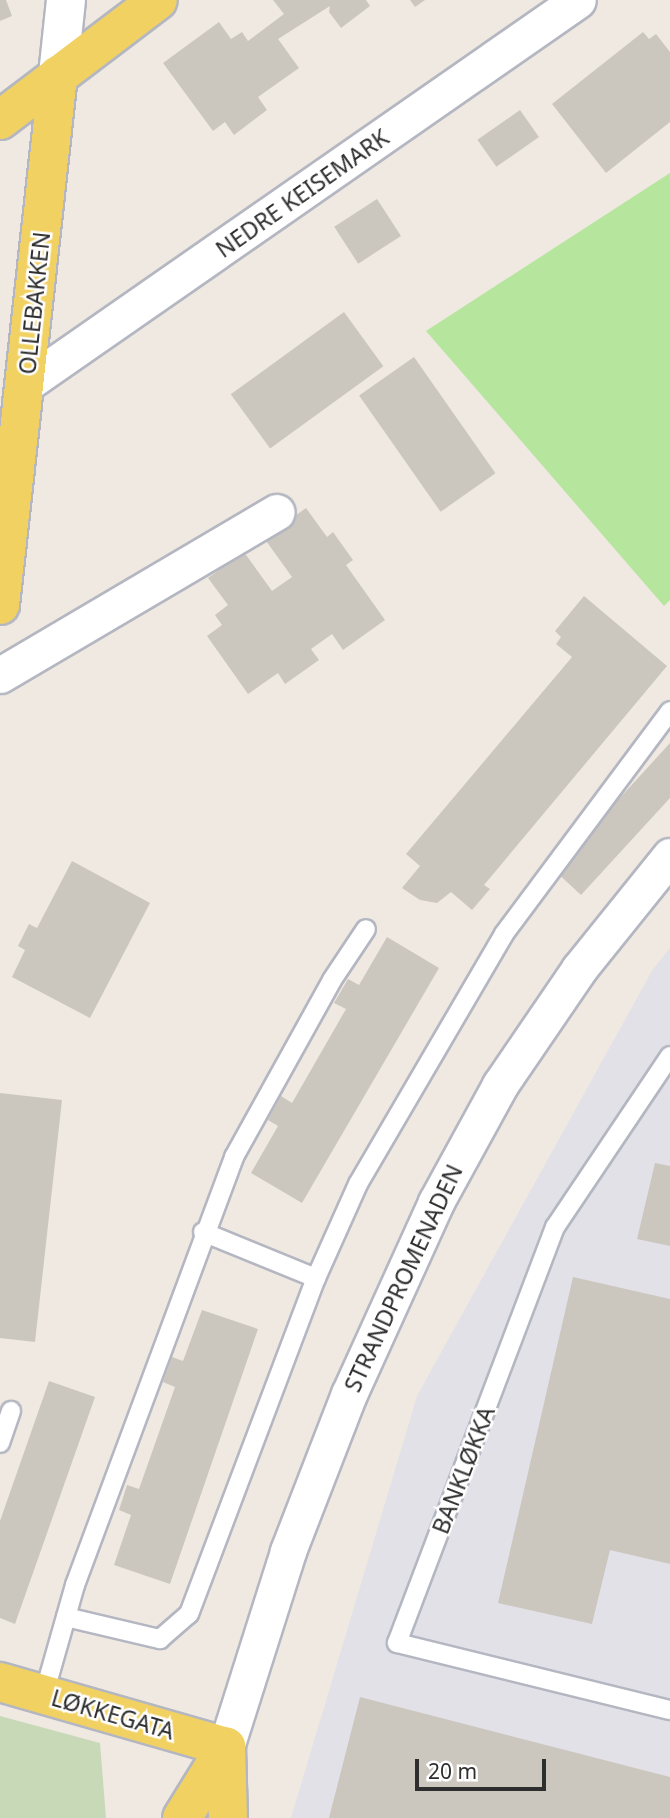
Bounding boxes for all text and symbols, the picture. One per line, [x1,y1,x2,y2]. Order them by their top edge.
street label: NEDRE KEISEMARK [210,123,394,263]
street label: OLLEBAKKEN [13,230,55,376]
street label: STRANDPROMENADEN [338,1160,468,1396]
street label: BANKLØKKA [426,1402,500,1538]
street label: LØKKEGATA [48,1683,178,1745]
scale bar [418,1744,549,1788]
text: 20 m [428,1757,477,1785]

